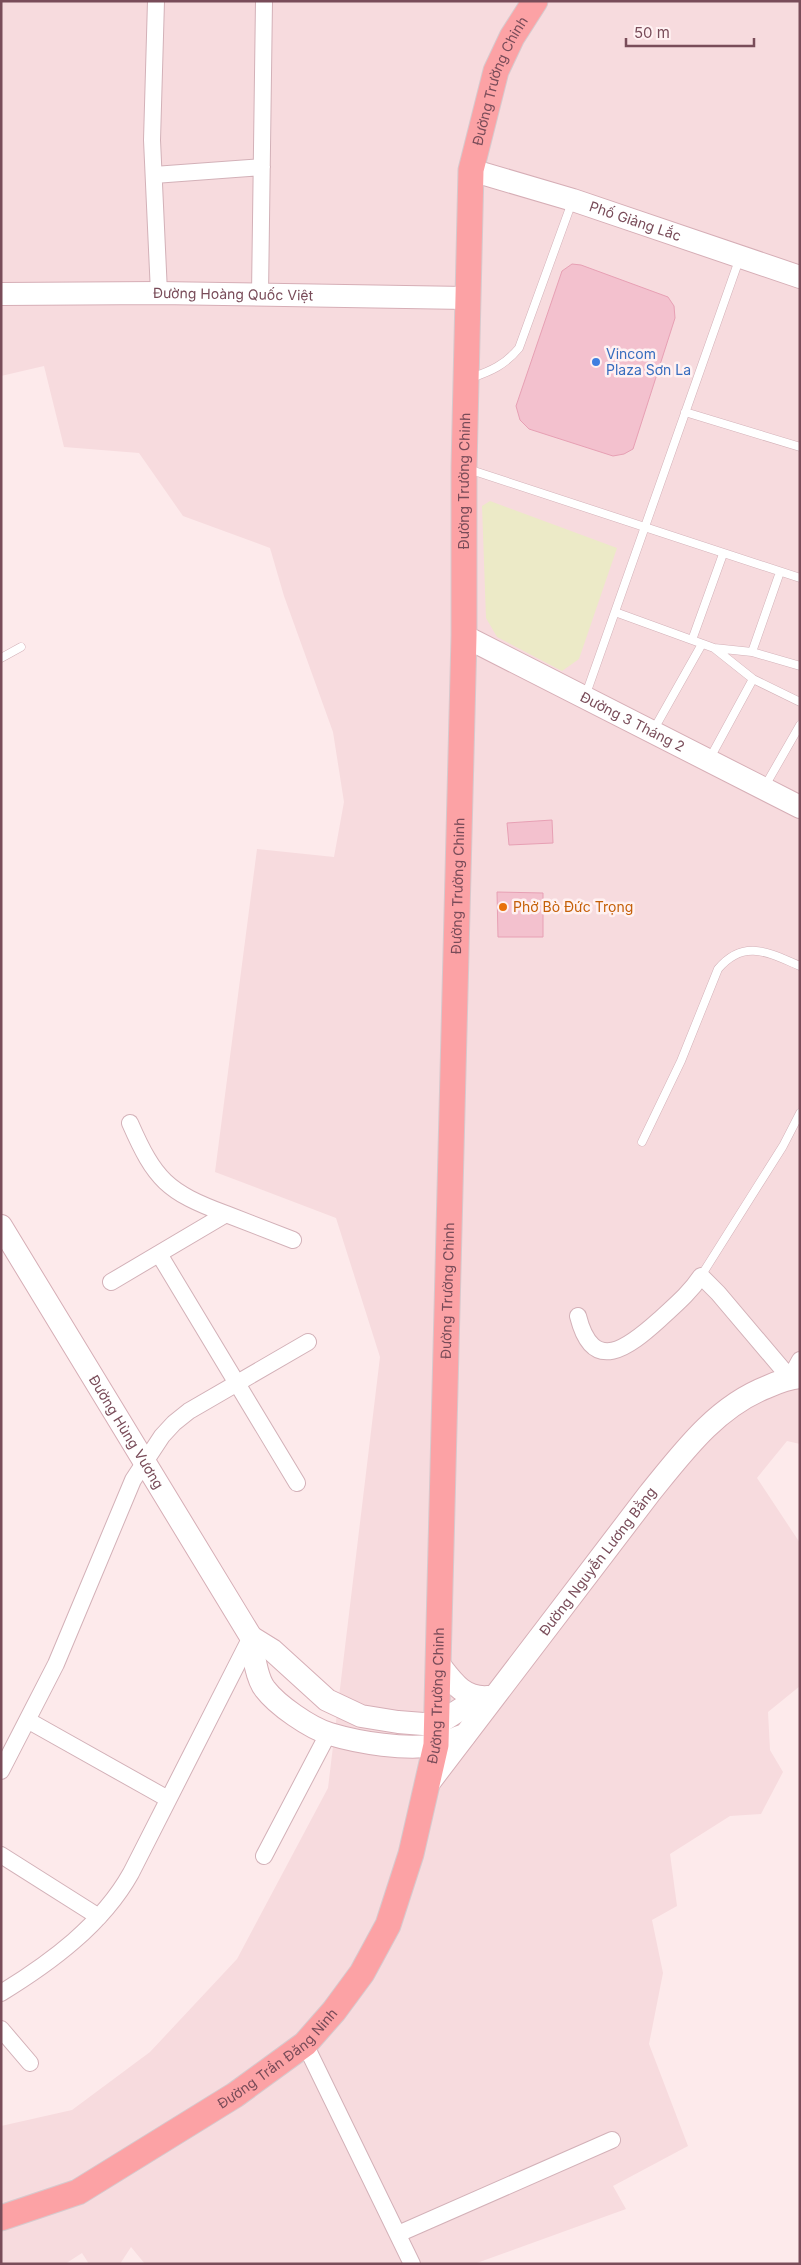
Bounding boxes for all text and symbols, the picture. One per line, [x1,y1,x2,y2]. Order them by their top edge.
street label: Đường Trường Chinh [469,13,531,147]
scale bar [626,15,754,47]
text: 50 m [634,23,670,42]
street label: Phố Giảng Lắc [587,197,684,244]
street label: Đường Hoàng Quốc Việt [153,284,314,304]
place label: Vincom Plaza Sơn La [606,345,691,378]
marker: Vincom Plaza Sơn La [590,356,602,368]
street label: Đường Trường Chinh [455,412,473,549]
street label: Đường 3 Tháng 2 [578,688,688,755]
street label: Đường Trường Chinh [447,817,467,954]
place label: Phở Bò Đức Trọng [513,898,633,915]
marker: Phở Bò Đức Trọng [497,901,509,913]
street label: Đường Trường Chinh [437,1222,457,1359]
street label: Đường Hùng Vương [86,1372,168,1492]
street label: Đường Nguyễn Lương Bằng [535,1483,659,1639]
street label: Đường Trường Chinh [423,1627,447,1765]
street label: Đường Trần Đăng Ninh [214,2004,341,2112]

